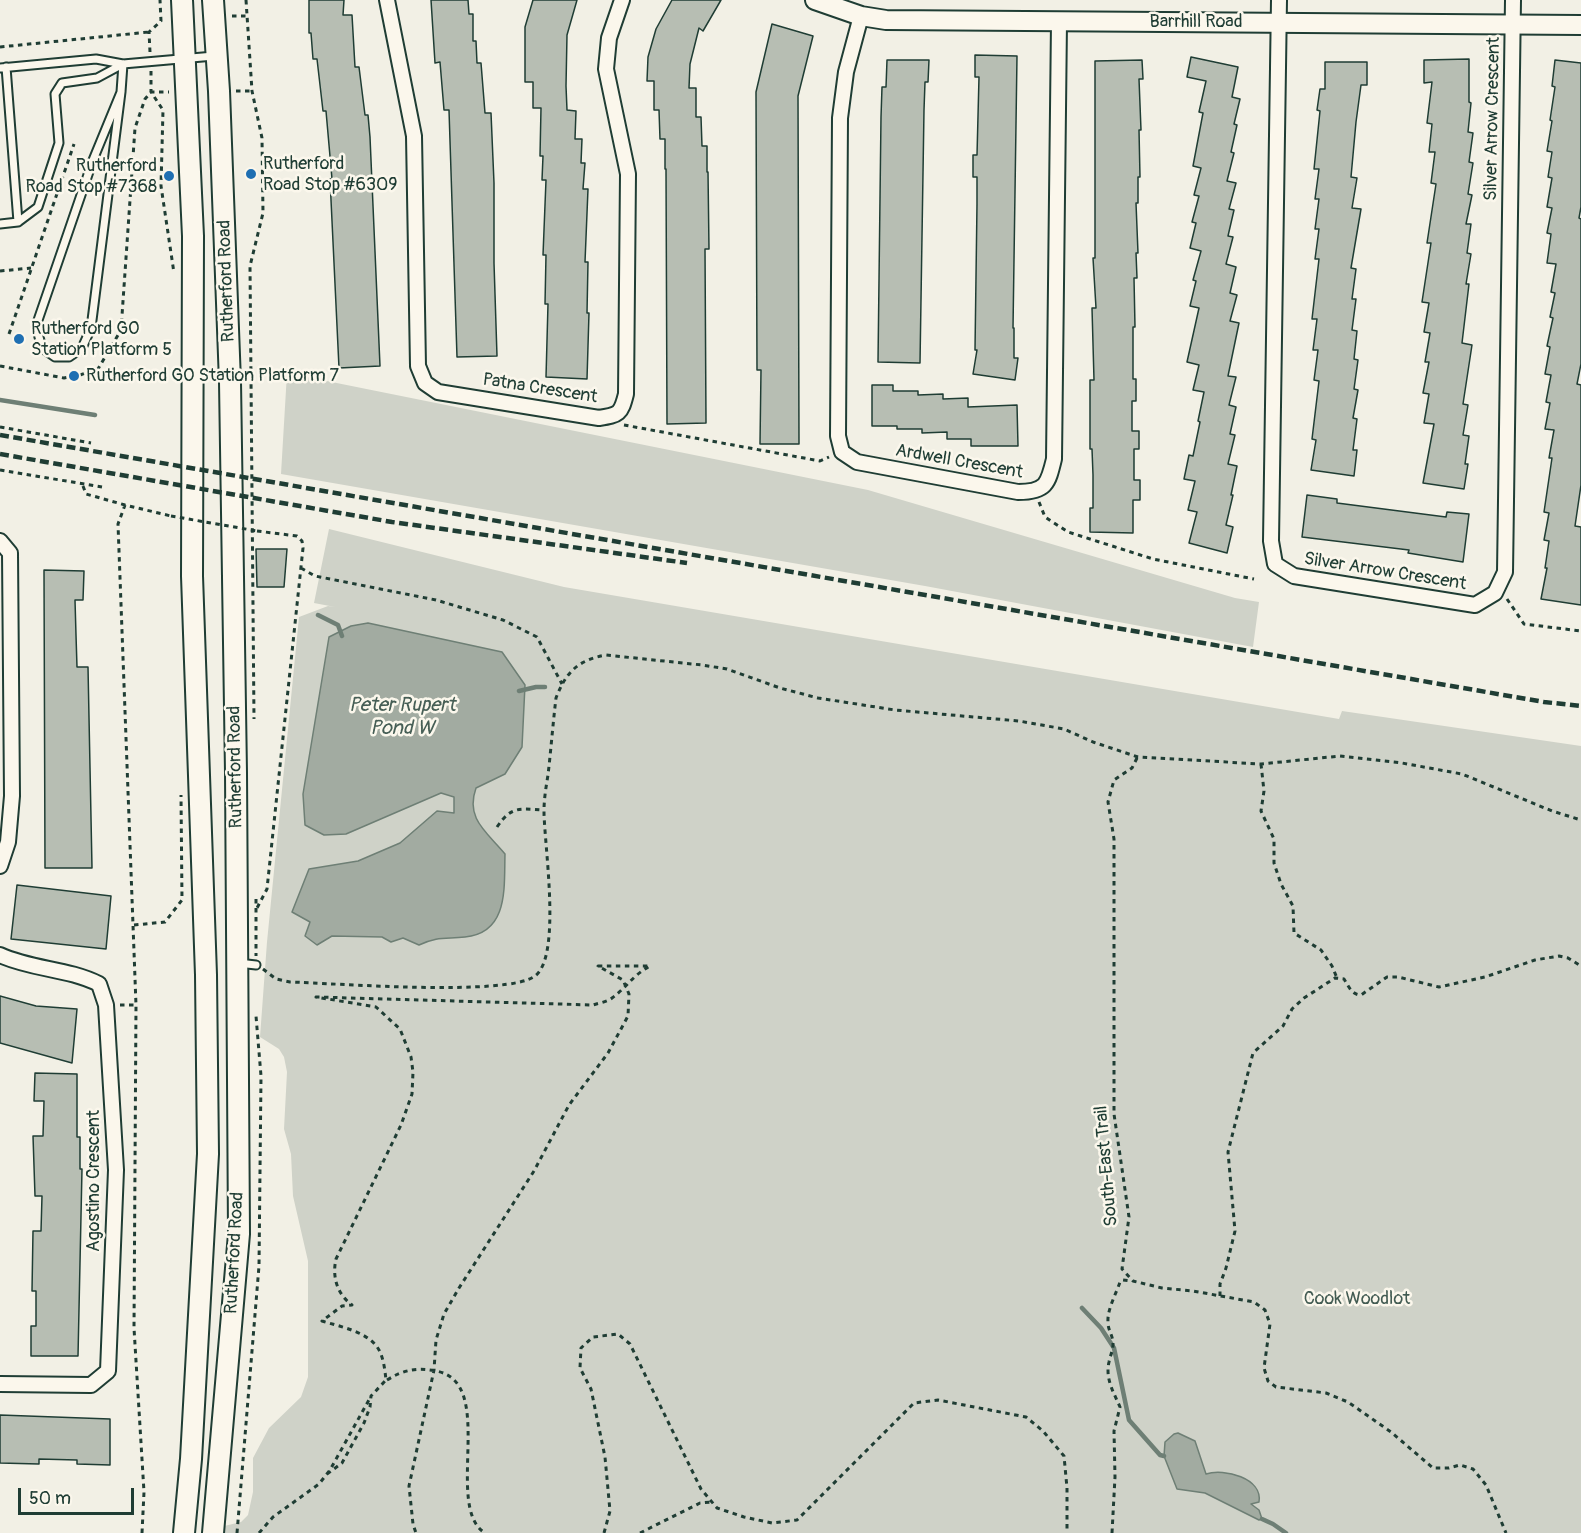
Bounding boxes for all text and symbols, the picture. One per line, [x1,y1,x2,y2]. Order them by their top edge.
street label: Barrhill Road [1150,11,1242,33]
street label: Silver Arrow Crescent [1481,37,1505,201]
place label: Rutherford Road Stop #6309 [263,153,397,195]
place label: Rutherford Road Stop #7368 [25,155,157,198]
marker: Rutherford Road Stop #6309 [244,167,258,181]
marker: Rutherford Road Stop #7368 [162,169,176,183]
street label: Rutherford Road [214,219,240,343]
place label: Rutherford GO Station Platform 5 [31,318,172,360]
marker: Rutherford GO Station Platform 5 [12,332,26,346]
place label: Rutherford GO Station Platform 7 [86,365,339,387]
marker: Rutherford GO Station Platform 7 [67,369,81,383]
street label: Patna Crescent [481,369,599,409]
street label: Ardwell Crescent [894,440,1024,484]
street label: Silver Arrow Crescent [1302,549,1468,595]
water label: Peter Rupert Pond W [349,694,455,741]
street label: Rutherford Road [224,706,248,828]
street label: South-East Trail [1091,1105,1123,1227]
street label: Agostino Crescent [83,1110,105,1252]
street label: Rutherford Road [221,1191,249,1315]
park label: Cook Woodlot [1304,1288,1410,1310]
scale bar [21,1476,136,1514]
text: 50 m [29,1487,71,1510]

